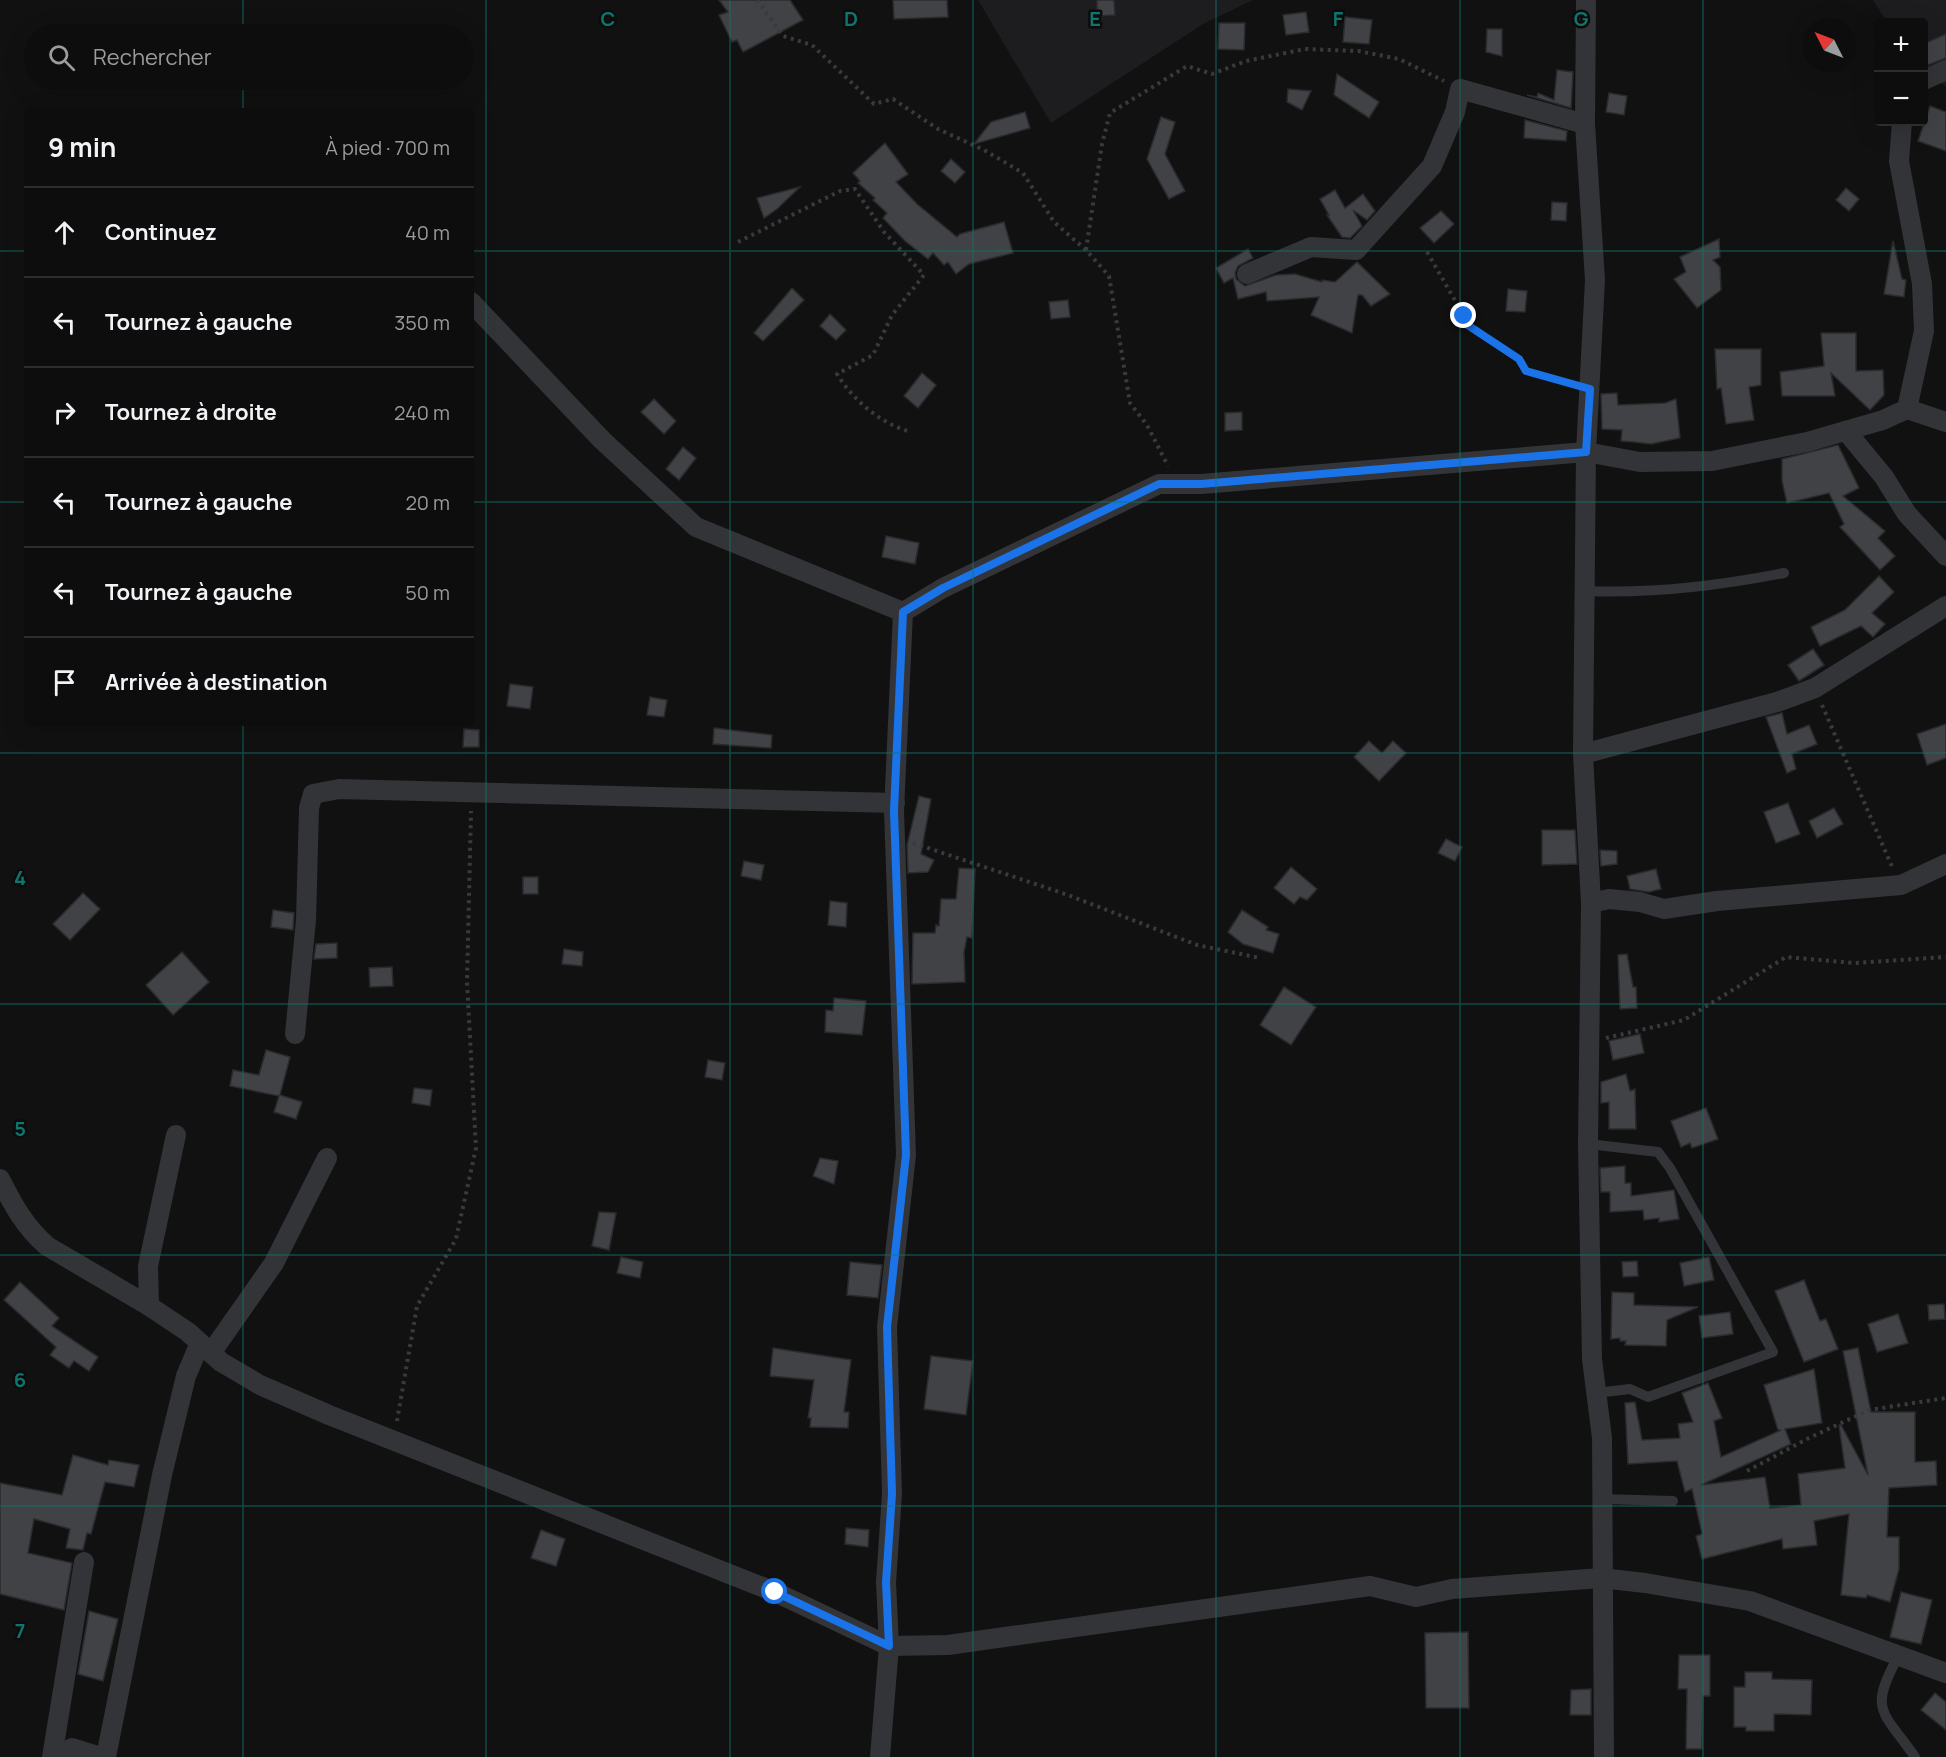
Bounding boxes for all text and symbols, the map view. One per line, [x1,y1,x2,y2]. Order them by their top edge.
text: C [601,5,615,32]
text: D [844,5,858,32]
text: E [1089,5,1101,32]
text: F [1333,5,1344,32]
text: G [1574,5,1589,32]
north arrow [1802,18,1856,72]
map controls [1874,18,1928,126]
button: + [1874,18,1928,72]
search box [24,24,474,90]
icon: search [45,41,78,74]
text: Rechercher [93,42,212,72]
button: − [1874,72,1928,126]
text: 9 min [48,129,116,165]
text: À pied · 700 m [325,134,450,161]
icon: ahead [48,216,81,249]
text: Continuez [105,217,217,247]
text: 40 m [405,219,450,246]
route end [1450,302,1476,328]
icon: left [48,306,81,339]
text: Tournez à gauche [105,307,292,337]
text: 350 m [394,309,450,336]
icon: right [48,396,81,429]
text: Tournez à droite [105,397,277,427]
text: 240 m [394,399,450,426]
icon: left [48,486,81,519]
text: Tournez à gauche [105,487,292,517]
text: 20 m [405,489,450,516]
icon: left [48,576,81,609]
text: Tournez à gauche [105,577,292,607]
text: 50 m [405,579,450,606]
icon: arrive [48,666,81,699]
text: Arrivée à destination [105,667,328,697]
text: 4 [14,864,26,891]
text: 5 [14,1115,26,1142]
text: 6 [14,1366,26,1393]
route start [761,1578,787,1604]
text: 7 [15,1617,25,1644]

